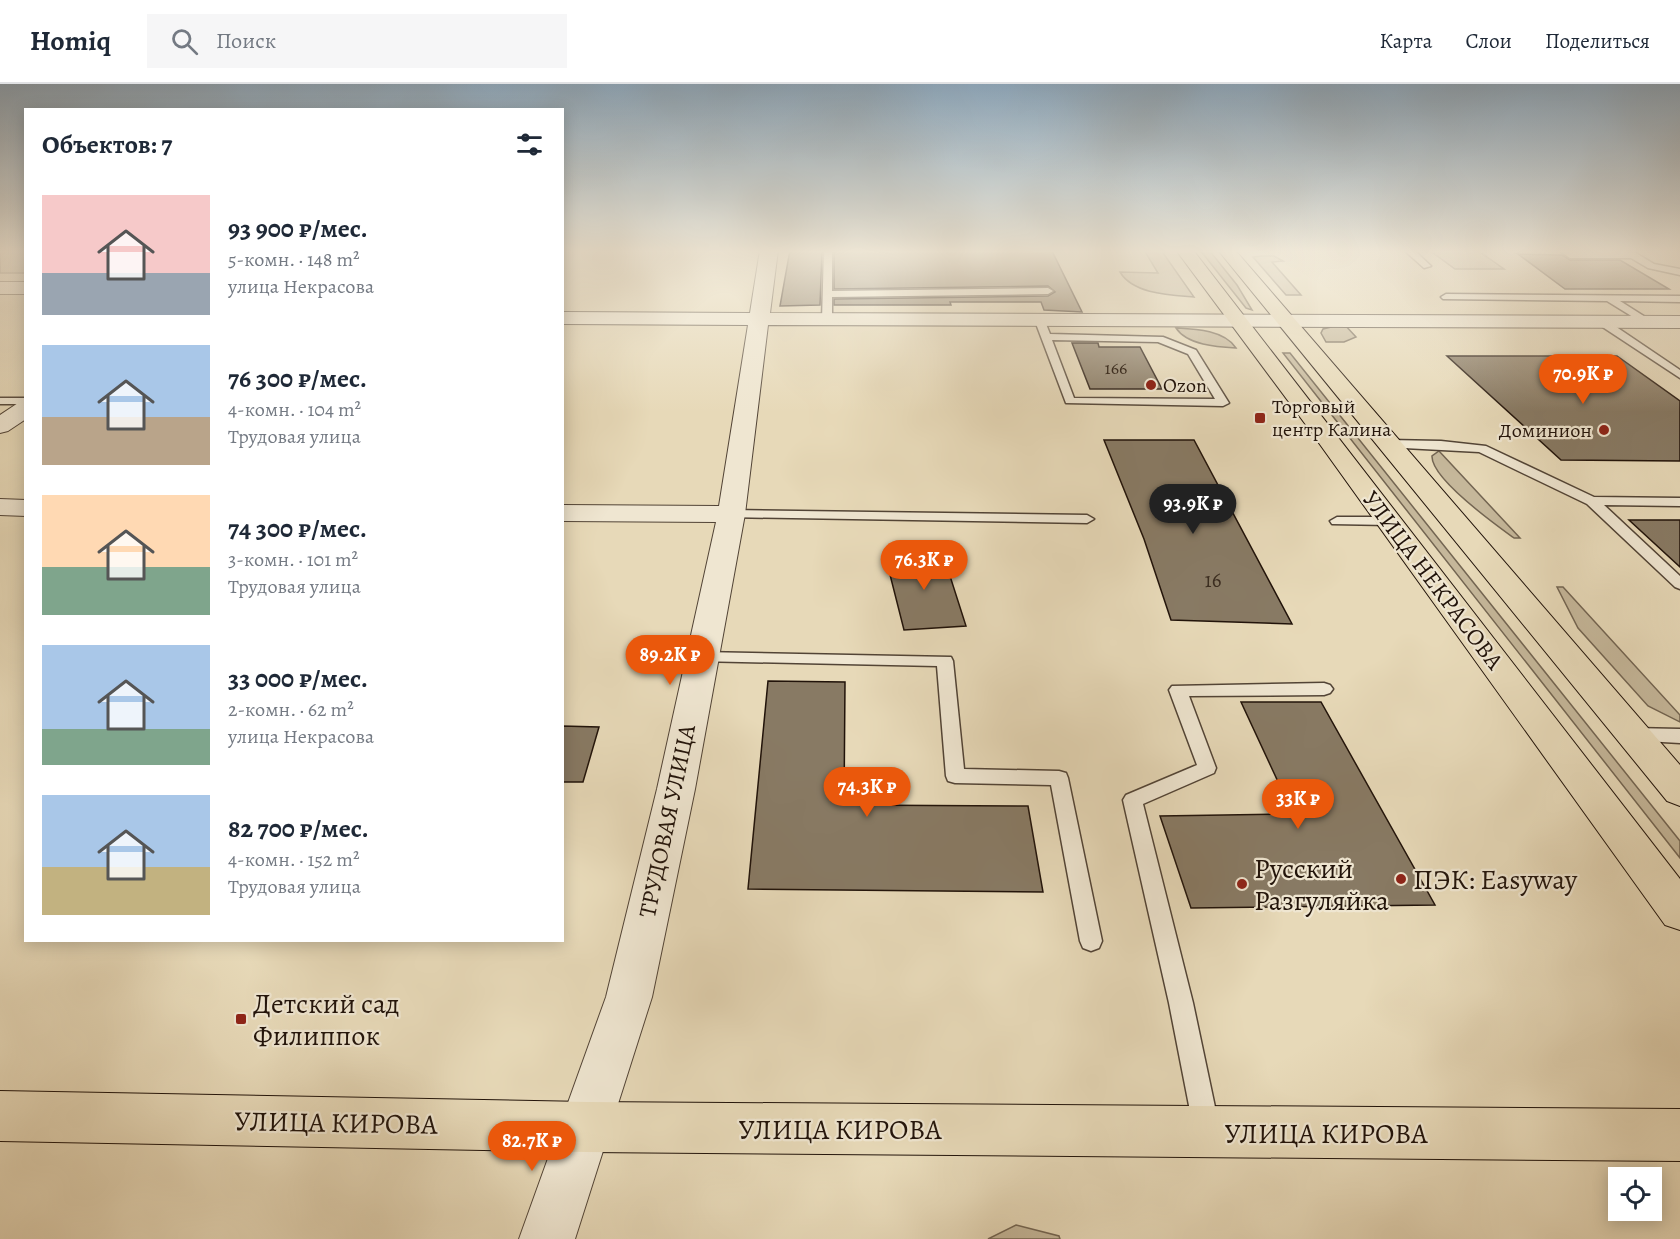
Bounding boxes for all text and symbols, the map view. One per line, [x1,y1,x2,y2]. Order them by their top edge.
search box [147,14,567,68]
text: Homiq [30,22,111,60]
icon: search [168,25,201,58]
text: Поиск [216,26,276,56]
text: Карта [1379,27,1432,55]
text: Слои [1465,27,1512,55]
text: Поделиться [1545,27,1650,55]
text: Объектов: 7 [42,127,172,162]
icon: filters [513,128,546,161]
text: 93 900 ₽/мес. [228,211,368,246]
icon: home [90,219,162,291]
text: 5-комн. · 148 m² [228,246,360,273]
text: улица Некрасова [228,273,374,300]
pin: 70.9K ₽ [1528,354,1638,405]
house number: 166 [1105,356,1127,380]
text: 70.9K ₽ [1553,360,1613,387]
text: 76 300 ₽/мес. [228,361,367,396]
icon: home [90,369,162,441]
place label: Ozon [1163,372,1207,399]
marker: Ozon [1144,378,1158,392]
place label: Торговый центр Калина [1272,393,1392,443]
text: 4-комн. · 104 m² [228,396,361,423]
marker: Торговый центр Калина [1253,411,1267,425]
place label: Доминион [1499,417,1592,444]
text: Трудовая улица [228,423,361,450]
marker: Доминион [1597,423,1611,437]
pin: 93.9K ₽ [1138,484,1248,535]
street label: УЛИЦА НЕКРАСОВА [1355,484,1511,677]
text: 93.9K ₽ [1163,490,1223,517]
text: 74 300 ₽/мес. [228,511,367,546]
icon: home [90,519,162,591]
pin: 76.3K ₽ [869,540,979,591]
text: 3-комн. · 101 m² [228,546,358,573]
text: 76.3K ₽ [895,546,953,573]
house number: 16 [1205,566,1222,594]
text: Трудовая улица [228,573,361,600]
pin: 89.2K ₽ [615,635,725,686]
text: 89.2K ₽ [640,641,700,668]
text: 33 000 ₽/мес. [228,661,368,696]
icon: home [90,669,162,741]
text: 2-комн. · 62 m² [228,696,354,723]
street label: ТРУДОВАЯ УЛИЦА [631,721,703,921]
text: улица Некрасова [228,723,374,750]
pin: 74.3K ₽ [812,767,922,818]
text: 74.3K ₽ [838,773,896,800]
pin: 33K ₽ [1256,779,1340,830]
text: 33K ₽ [1276,785,1320,812]
text: 82 700 ₽/мес. [228,811,369,846]
icon: home [90,819,162,891]
text: 4-комн. · 152 m² [228,846,360,873]
place label: Русский Разгуляйка [1254,850,1389,920]
place label: ПЭК: Easyway [1413,861,1578,899]
marker: ПЭК: Easyway [1394,872,1408,886]
text: Трудовая улица [228,873,361,900]
marker: Русский Разгуляйка [1235,877,1249,891]
place label: Детский сад Филиппок [253,985,400,1055]
marker: Детский сад Филиппок [234,1012,248,1026]
street label: УЛИЦА КИРОВА [234,1102,438,1144]
street label: УЛИЦА КИРОВА [738,1111,942,1149]
street label: УЛИЦА КИРОВА [1224,1115,1428,1153]
pin: 82.7K ₽ [477,1121,587,1172]
text: 82.7K ₽ [502,1127,562,1154]
map controls [1608,1167,1662,1221]
button: locate [1608,1167,1662,1221]

